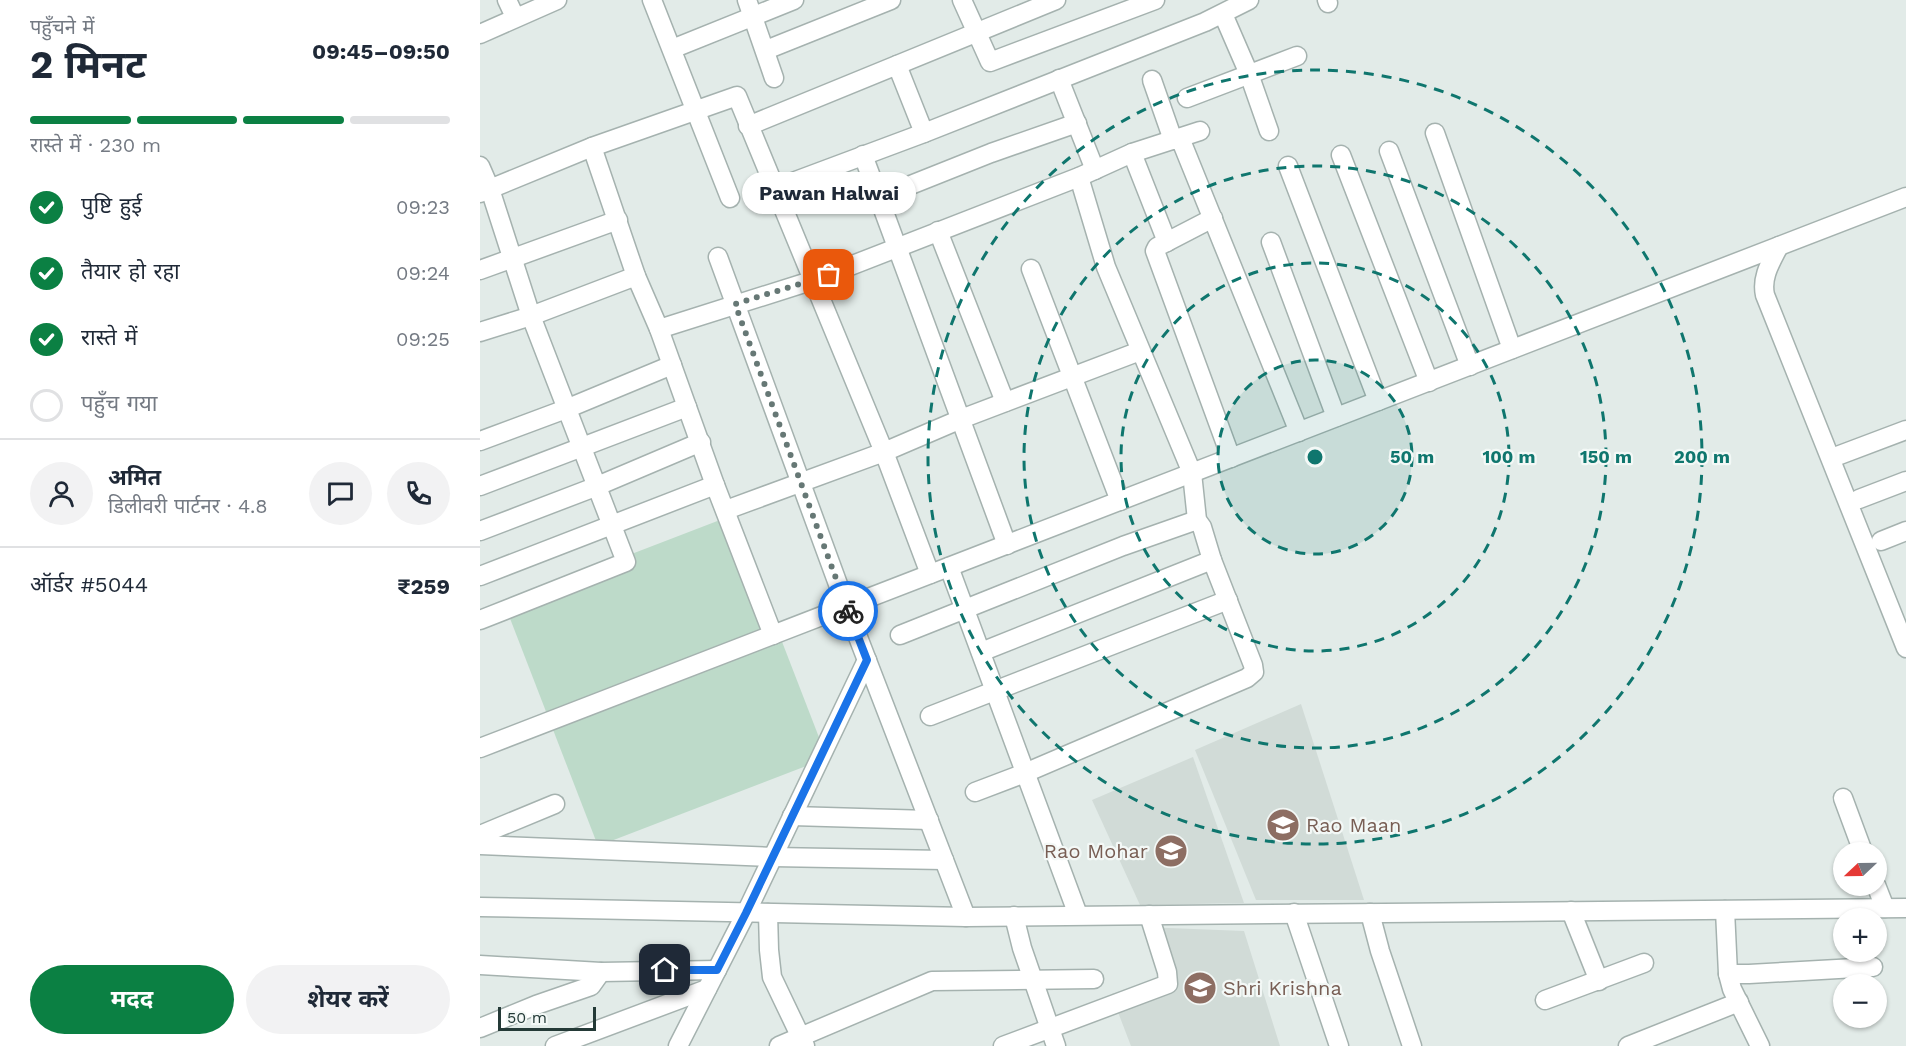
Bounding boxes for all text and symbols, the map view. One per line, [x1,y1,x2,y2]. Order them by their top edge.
text: पहुँचने में [30,15,95,39]
text: 09:45–09:50 [312,39,450,64]
text: 2 मिनट [30,42,146,87]
text: रास्ते में · 230 m [30,133,161,157]
callout: Pawan Halwai [742,173,916,215]
text: Pawan Halwai [759,181,899,205]
icon: check [30,191,63,224]
text: पुष्टि हुई [81,193,142,218]
text: 09:23 [396,195,450,219]
pin [803,249,854,300]
icon: check [30,257,63,290]
icon: bag [812,258,845,291]
text: तैयार हो रहा [81,259,180,284]
text: 09:24 [396,261,450,285]
icon: check [30,323,63,356]
text: रास्ते में [81,325,137,350]
text: 09:25 [396,327,450,351]
text: पहुँच गया [81,391,158,416]
text: 50 m [1390,446,1434,467]
text: 100 m [1482,446,1536,467]
text: 150 m [1580,446,1632,467]
text: 200 m [1674,446,1730,467]
centre of rings [1305,447,1325,467]
button: person [30,462,93,525]
button: chat [309,462,372,525]
button: phone [387,462,450,525]
text: अमित [108,465,161,490]
text: डिलीवरी पार्टनर · 4.8 [108,494,268,518]
text: ऑर्डर #5044 [30,572,148,597]
text: ₹259 [397,574,450,599]
courier [818,581,878,641]
icon: bike [832,595,865,628]
school or university icon: Rao Maan [1265,807,1301,843]
place label: Rao Maan [1306,813,1401,837]
school or university icon: Rao Mohar [1153,833,1189,869]
place label: Rao Mohar [1044,839,1148,863]
north arrow [1833,842,1887,896]
map controls [1833,842,1887,1028]
button: + [1833,908,1887,962]
pin [639,944,690,995]
icon: home [648,953,681,986]
button: मदद [30,965,234,1034]
button: शेयर करें [246,965,450,1034]
school or university icon: Shri Krishna [1182,970,1218,1006]
button: − [1833,974,1887,1028]
place label: Shri Krishna [1223,976,1342,1000]
scale bar [498,1004,596,1032]
text: 50 m [507,1008,547,1027]

